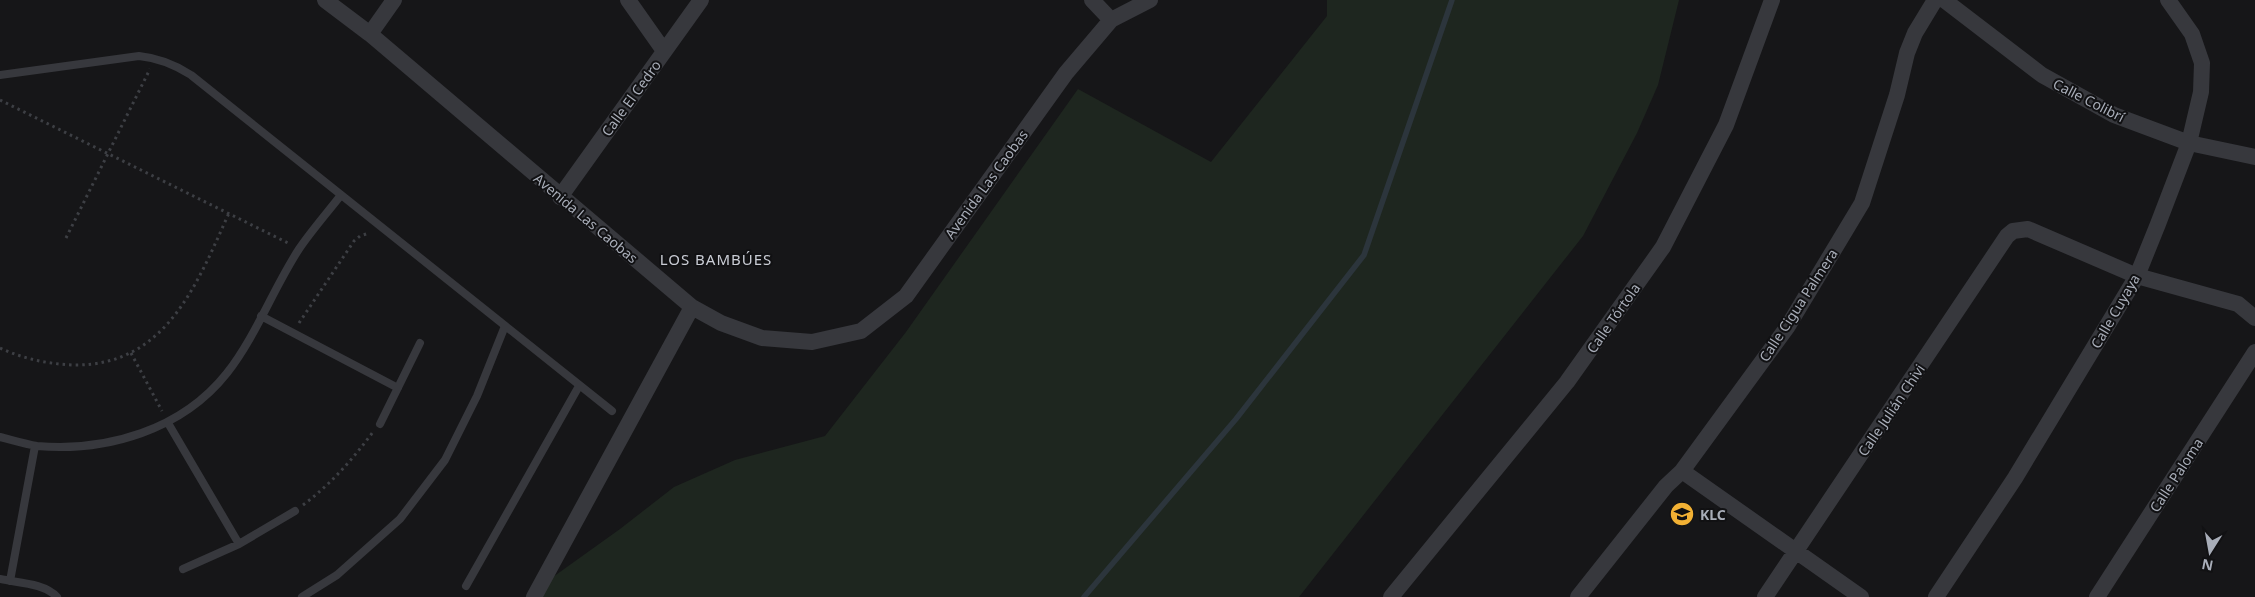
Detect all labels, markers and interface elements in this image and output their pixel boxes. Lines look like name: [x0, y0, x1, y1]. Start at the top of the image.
street label: Calle El Cedro: [597, 56, 665, 140]
street label: Calle Colibrí: [2050, 74, 2128, 126]
street label: Avenida Las Caobas: [940, 126, 1032, 242]
street label: Avenida Las Caobas: [530, 169, 642, 267]
street label: Calle Cigua Palmera: [1754, 245, 1842, 365]
district label: LOS BAMBÚES: [660, 249, 772, 269]
street label: Calle Cuyaya: [2086, 270, 2144, 352]
street label: Calle Tórtola: [1582, 279, 1644, 357]
street label: Calle Julián Chivi: [1853, 360, 1929, 460]
street label: Calle Paloma: [2145, 434, 2207, 516]
school or university icon: KLC: [1669, 501, 1695, 527]
place label: KLC: [1700, 505, 1726, 524]
north arrow: [2185, 527, 2235, 577]
text: N: [2200, 555, 2215, 576]

